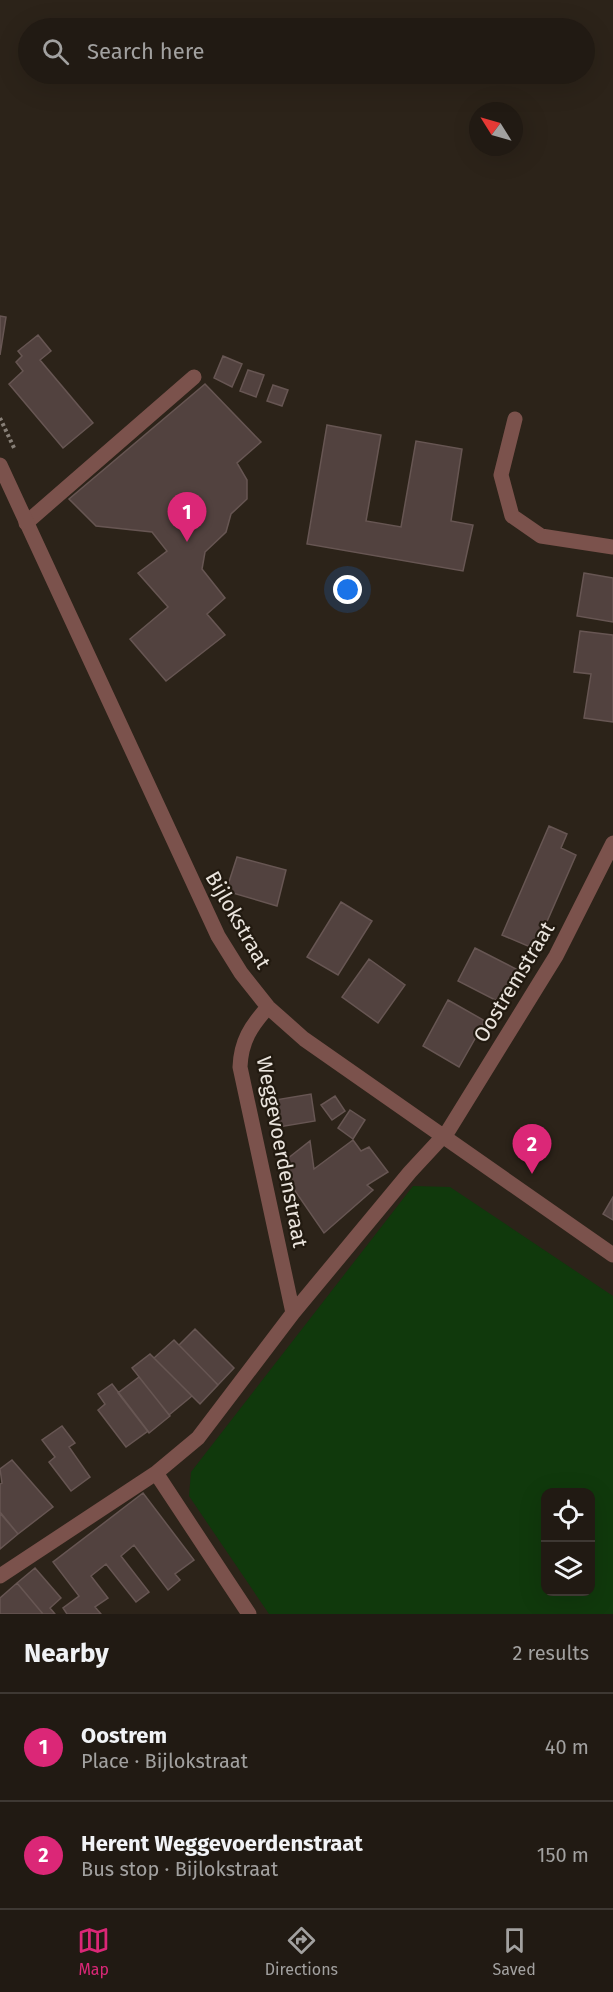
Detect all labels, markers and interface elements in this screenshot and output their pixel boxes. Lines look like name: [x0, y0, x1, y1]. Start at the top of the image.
search box: [18, 18, 595, 84]
icon: search: [39, 35, 72, 68]
text: Search here: [87, 38, 205, 65]
north arrow: [469, 102, 523, 156]
pin: 1: [168, 492, 207, 542]
your location: [333, 575, 362, 604]
street label: Bijlokstraat: [200, 866, 277, 974]
street label: Oostremstraat: [468, 917, 560, 1047]
street label: Weggevoerdenstraat: [251, 1054, 313, 1250]
pin: 2: [512, 1124, 552, 1174]
map controls: [541, 1488, 595, 1596]
button: locate: [541, 1488, 595, 1542]
button: layers: [541, 1542, 595, 1596]
text: Nearby: [24, 1638, 109, 1669]
text: 2 results: [512, 1641, 589, 1665]
text: Oostrem: [81, 1722, 167, 1749]
text: 1: [39, 1735, 48, 1759]
text: 40 m: [545, 1735, 589, 1759]
text: Place · Bijlokstraat: [81, 1749, 248, 1773]
text: Herent Weggevoerdenstraat: [81, 1830, 363, 1857]
text: 2: [38, 1843, 49, 1867]
text: 150 m: [537, 1843, 589, 1867]
text: Bus stop · Bijlokstraat: [81, 1857, 278, 1881]
tab: Map: [77, 1924, 110, 1979]
tab: Directions: [265, 1924, 338, 1979]
tab: Saved: [492, 1924, 536, 1979]

